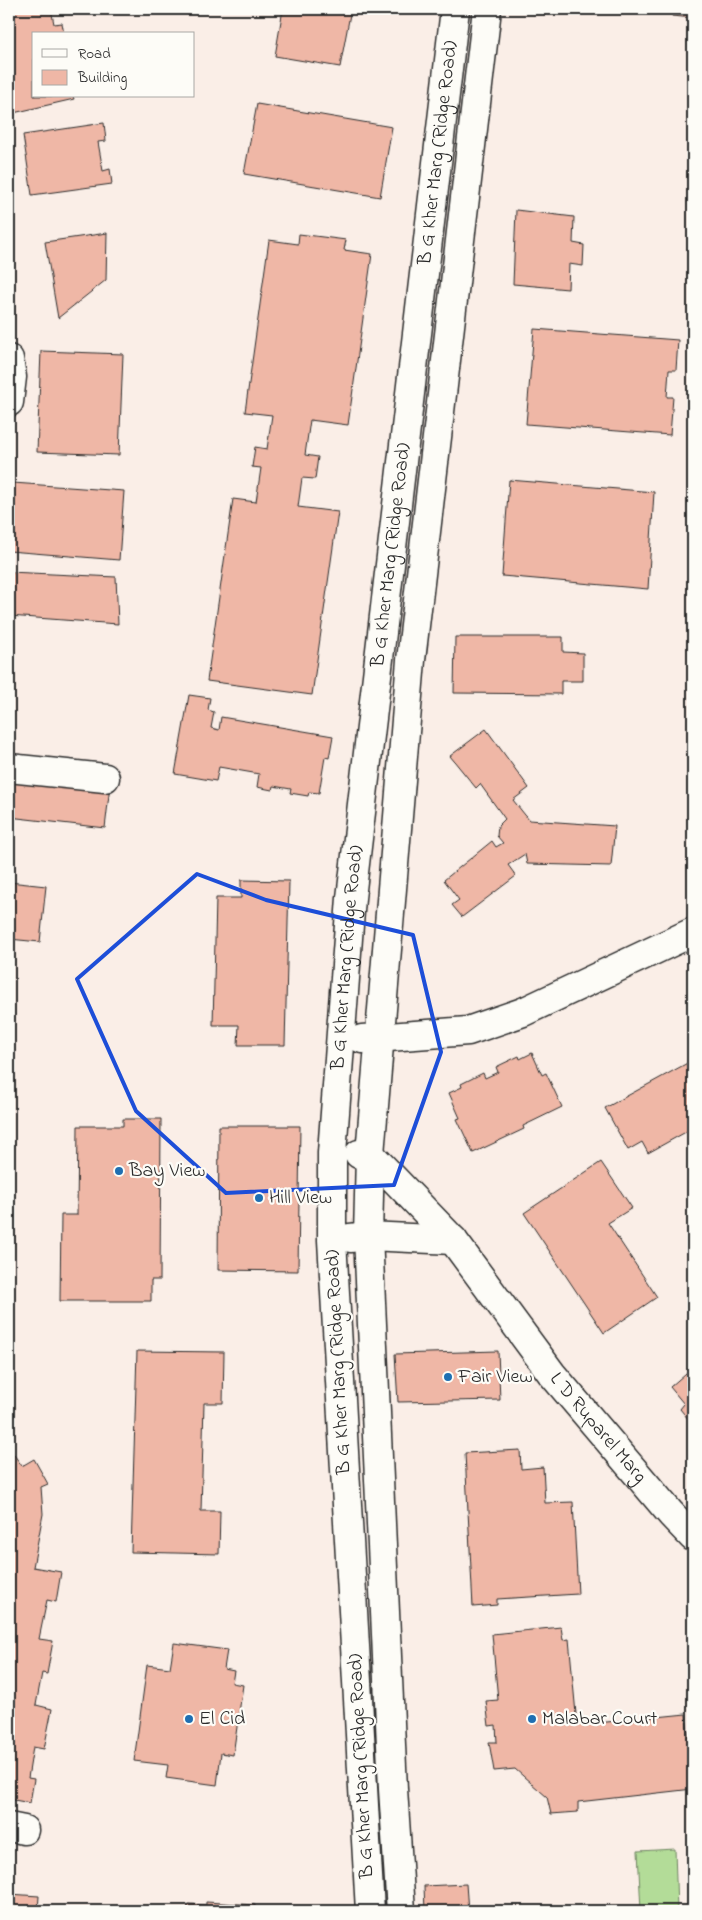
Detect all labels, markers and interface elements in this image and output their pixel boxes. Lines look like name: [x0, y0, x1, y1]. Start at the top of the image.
legend: [32, 32, 195, 98]
street label: B G Kher Marg (Ridge Road): [411, 39, 466, 267]
text: Road: [78, 43, 111, 65]
text: Building: [77, 67, 127, 90]
street label: B G Kher Marg (Ridge Road): [364, 441, 419, 670]
street label: B G Kher Marg (Ridge Road): [324, 844, 372, 1072]
place label: Bay View: [128, 1157, 205, 1186]
marker: Bay View: [113, 1165, 125, 1177]
place label: Hill View: [269, 1184, 332, 1213]
marker: Hill View: [253, 1192, 265, 1204]
street label: B G Kher Marg (Ridge Road): [319, 1249, 360, 1476]
place label: Fair View: [457, 1363, 533, 1392]
street label: L D Ruparel Marg: [542, 1366, 654, 1491]
marker: Fair View: [442, 1371, 454, 1383]
street label: B G Kher Marg (Ridge Road): [342, 1653, 383, 1880]
place label: El Cid: [199, 1705, 245, 1734]
place label: Malabar Court: [542, 1705, 658, 1734]
marker: El Cid: [183, 1713, 195, 1725]
marker: Malabar Court: [526, 1713, 538, 1725]

